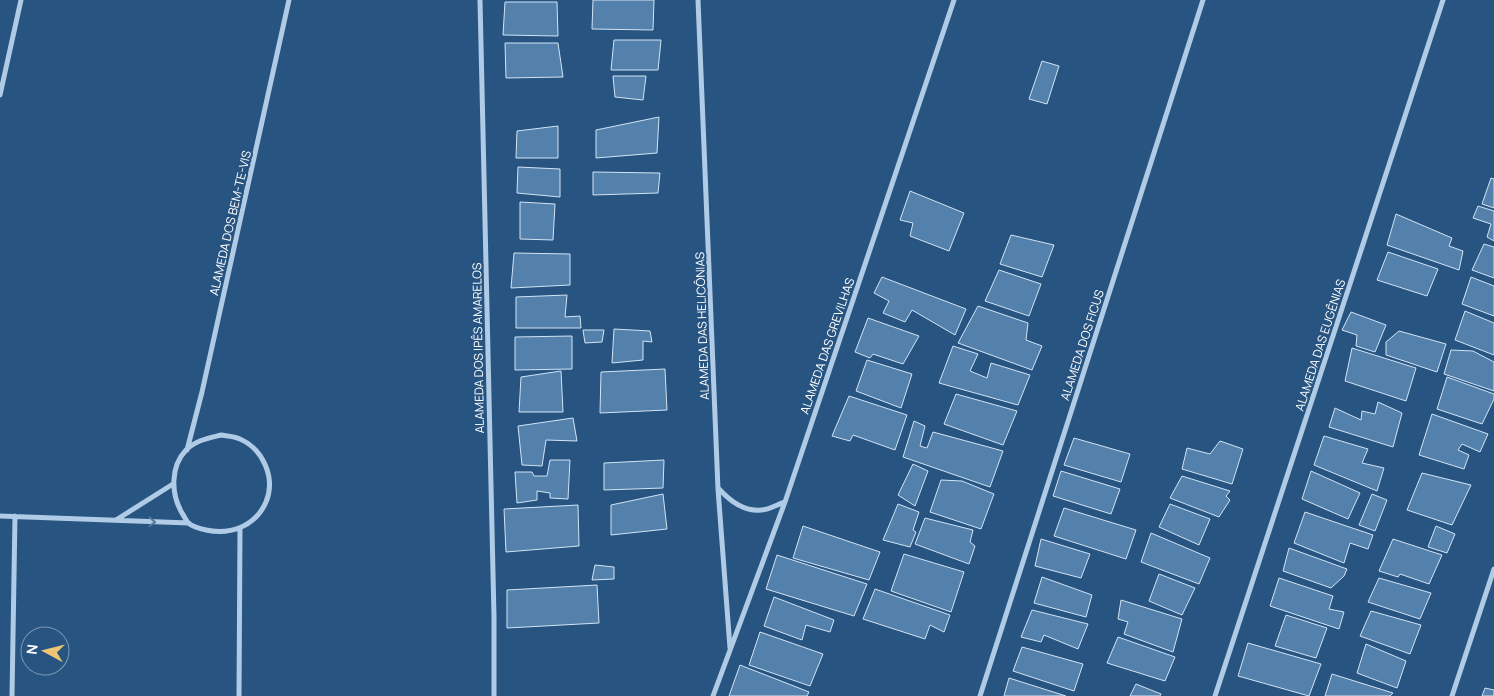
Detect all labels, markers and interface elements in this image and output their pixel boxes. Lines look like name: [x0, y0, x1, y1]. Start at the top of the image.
street label: ALAMEDA DOS BEM-TE-VIS: [205, 149, 255, 297]
street label: ALAMEDA DAS HELICÔNIAS: [691, 252, 713, 400]
street label: ALAMEDA DOS IPÊS AMARELOS: [468, 263, 488, 433]
street label: ALAMEDA DAS GREVILHAS: [796, 276, 858, 416]
street label: ALAMEDA DAS EUGÊNIAS: [1291, 277, 1349, 413]
street label: ALAMEDA DOS FICUS: [1056, 287, 1108, 403]
one-way arrow: [148, 516, 156, 527]
north arrow: [20, 626, 70, 676]
text: N: [22, 643, 42, 656]

